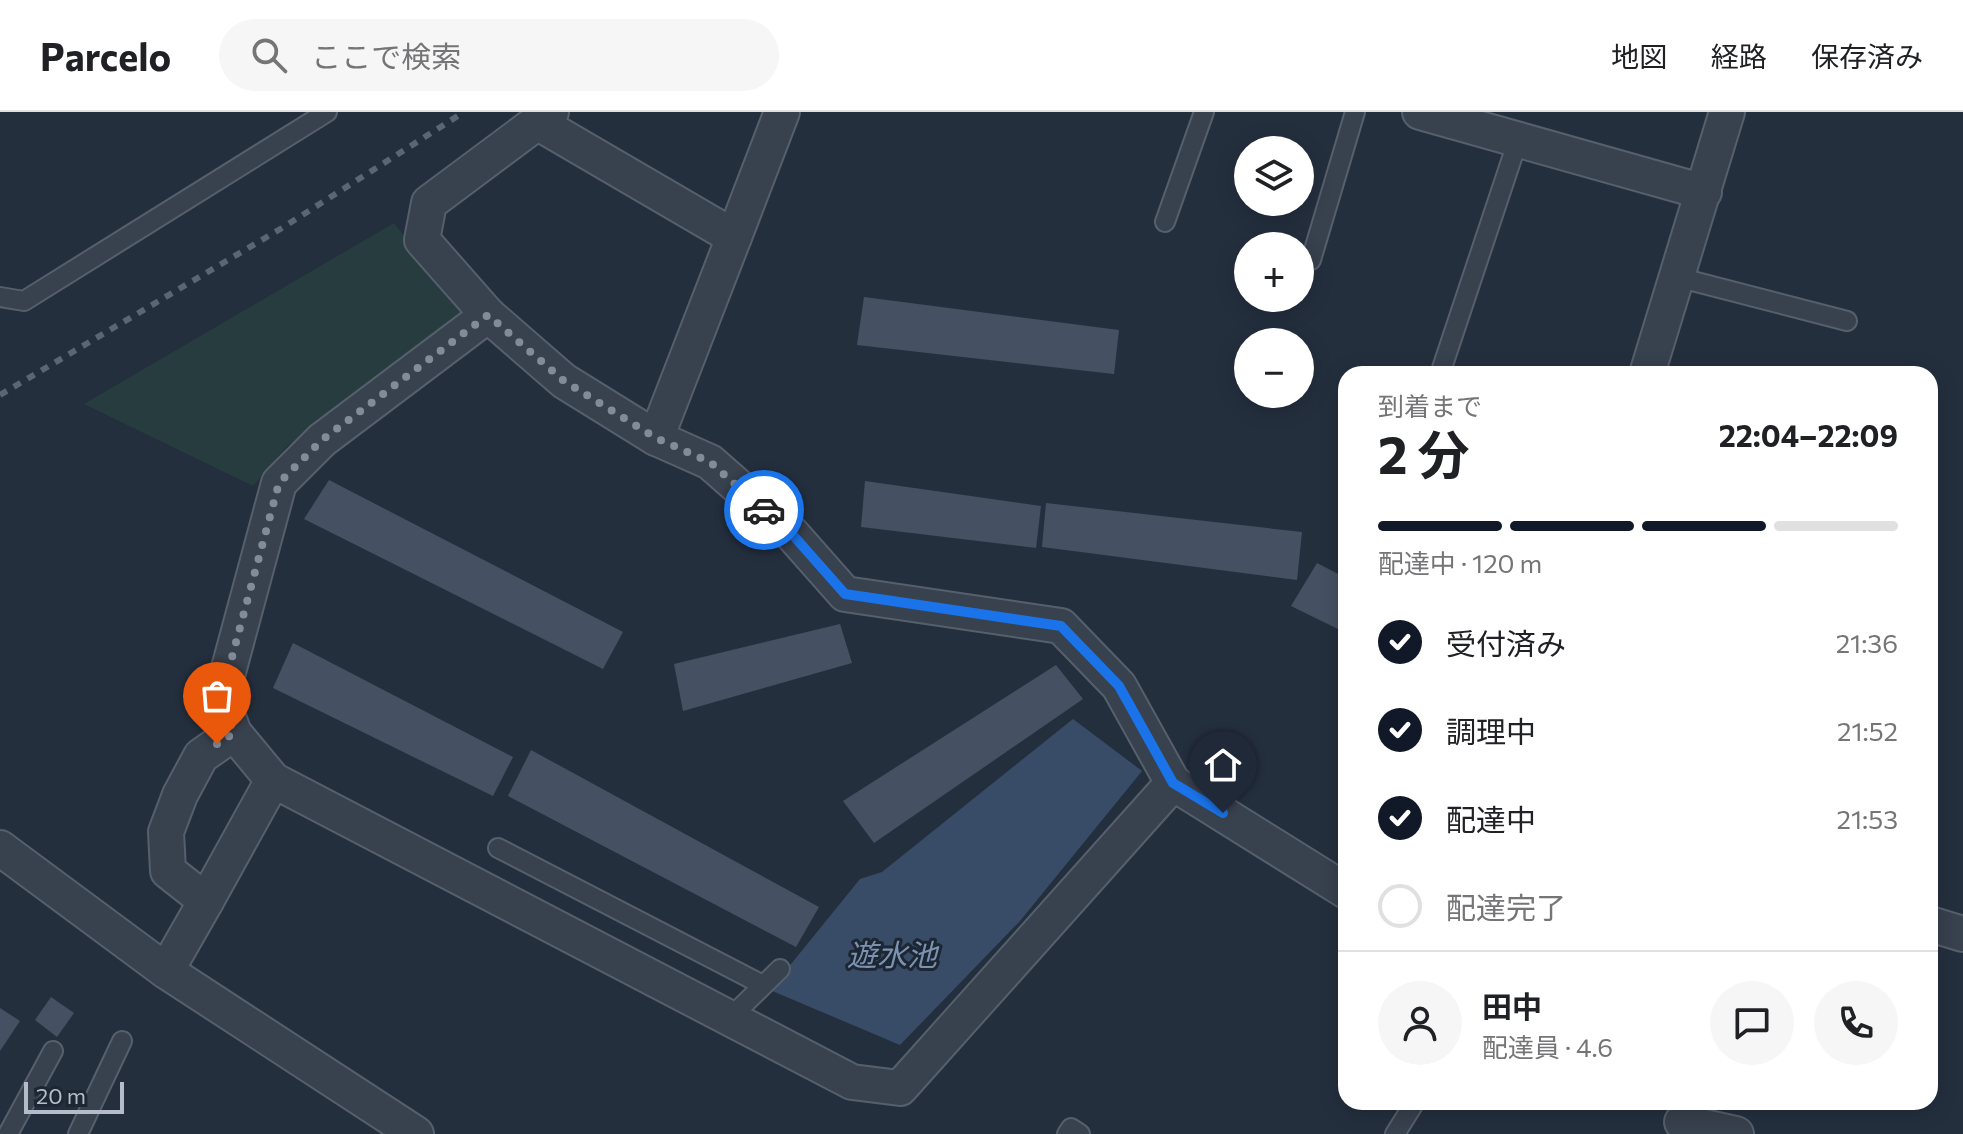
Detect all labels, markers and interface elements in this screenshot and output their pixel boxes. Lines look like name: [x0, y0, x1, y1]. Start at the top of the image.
search box: [219, 19, 779, 91]
text: Parcelo: [40, 32, 171, 79]
icon: search: [247, 33, 291, 77]
text: ここで検索: [311, 37, 461, 74]
text: 地図: [1611, 39, 1667, 73]
text: 経路: [1711, 39, 1767, 73]
text: 保存済み: [1811, 39, 1923, 73]
map controls: [1234, 136, 1314, 408]
button: layers: [1234, 136, 1314, 216]
button: +: [1234, 232, 1314, 312]
button: −: [1234, 328, 1314, 408]
text: 到着まで: [1378, 390, 1482, 421]
text: 22:04–22:09: [1719, 416, 1898, 453]
text: 2 分: [1378, 421, 1470, 485]
courier: [724, 470, 804, 550]
icon: car: [742, 488, 786, 532]
text: 配達中 · 120 m: [1378, 547, 1542, 578]
icon: check: [1378, 620, 1422, 664]
text: 受付済み: [1446, 624, 1566, 661]
text: 21:36: [1836, 627, 1898, 658]
pin: [183, 662, 251, 744]
icon: bag: [195, 674, 239, 718]
icon: check: [1378, 708, 1422, 752]
text: 調理中: [1446, 712, 1536, 749]
text: 21:52: [1837, 715, 1898, 746]
pin: [1189, 731, 1257, 813]
icon: home: [1201, 743, 1245, 787]
icon: check: [1378, 796, 1422, 840]
text: 配達中: [1446, 800, 1536, 837]
text: 21:53: [1837, 803, 1898, 834]
text: 配達完了: [1446, 888, 1566, 925]
water label: 遊水池: [847, 935, 940, 972]
button: person: [1378, 981, 1462, 1065]
button: chat: [1710, 981, 1794, 1065]
button: phone: [1814, 981, 1898, 1065]
text: 田中: [1482, 987, 1542, 1024]
text: 配達員 · 4.6: [1482, 1031, 1613, 1062]
scale bar: [24, 1078, 124, 1114]
text: 20 m: [36, 1082, 86, 1109]

